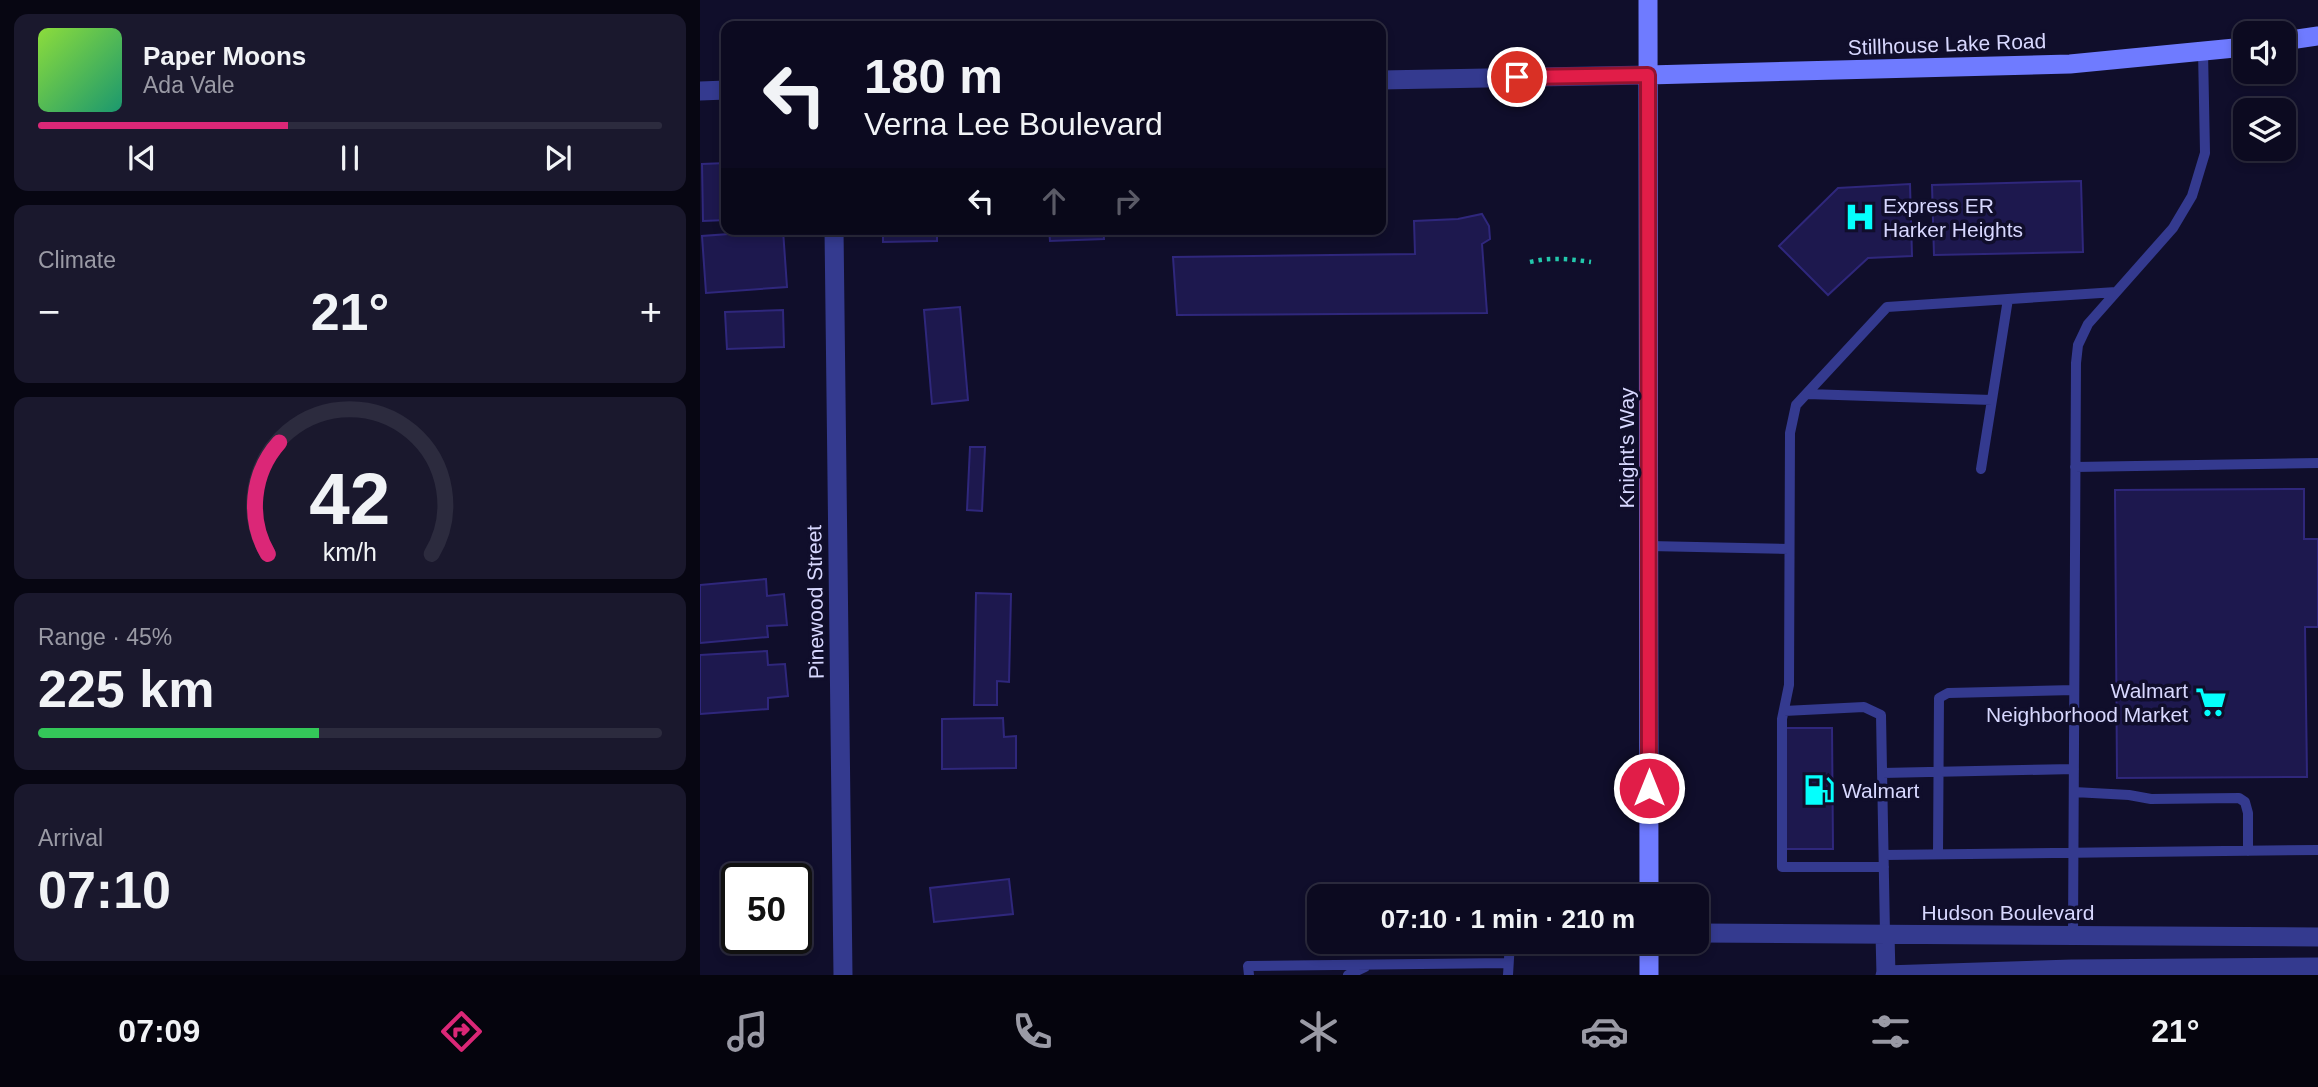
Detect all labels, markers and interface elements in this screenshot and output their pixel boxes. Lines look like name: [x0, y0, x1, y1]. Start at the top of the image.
map controls: [2233, 21, 2296, 161]
button: sound: [2233, 21, 2296, 84]
street label: Stillhouse Lake Road: [1847, 29, 2047, 59]
text: Paper Moons: [143, 41, 306, 71]
pin: [1487, 47, 1547, 107]
icon: left: [749, 49, 840, 140]
text: 180 m: [864, 49, 1003, 103]
icon: arrive: [1498, 58, 1536, 96]
text: Ada Vale: [143, 72, 235, 98]
button: layers: [2233, 98, 2296, 161]
text: Verna Lee Boulevard: [864, 106, 1163, 142]
icon: previous: [123, 139, 161, 177]
icon: pause: [331, 139, 369, 177]
icon: next: [539, 139, 577, 177]
icon: left: [962, 182, 1000, 220]
icon: ahead: [1035, 182, 1073, 220]
icon: right: [1108, 182, 1146, 220]
place label: Express ER Harker Heights: [1883, 194, 2023, 241]
hospital icon: Express ER Harker Heights: [1843, 200, 1877, 234]
text: Climate: [38, 247, 116, 273]
text: 21°: [311, 283, 389, 341]
text: −: [38, 291, 60, 333]
text: +: [640, 291, 662, 333]
street label: Knight's Way: [1615, 387, 1638, 509]
text: 42: [310, 458, 390, 539]
street label: Pinewood Street: [802, 525, 828, 679]
text: km/h: [323, 537, 377, 565]
text: Range · 45%: [38, 624, 172, 650]
text: 225 km: [38, 660, 214, 718]
place label: Walmart Neighborhood Market: [1986, 679, 2188, 726]
supermarket icon: Walmart Neighborhood Market: [2194, 685, 2228, 719]
position arrow: [1612, 751, 1686, 825]
fuel station icon: Walmart: [1802, 773, 1836, 807]
place label: Walmart: [1842, 779, 1920, 802]
text: Arrival: [38, 825, 103, 851]
text: 07:10: [38, 861, 171, 919]
speed limit sign: 50: [721, 863, 812, 954]
street label: Hudson Boulevard: [1922, 901, 2094, 924]
text: 07:10 · 1 min · 210 m: [1381, 904, 1635, 934]
icon: directions: [437, 1007, 486, 1056]
icon: music: [723, 1007, 772, 1056]
icon: phone: [1008, 1007, 1057, 1056]
icon: climate: [1294, 1007, 1343, 1056]
icon: car: [1580, 1007, 1629, 1056]
icon: filters: [1866, 1007, 1915, 1056]
text: 07:09: [118, 1013, 200, 1049]
text: 21°: [2151, 1013, 2200, 1049]

